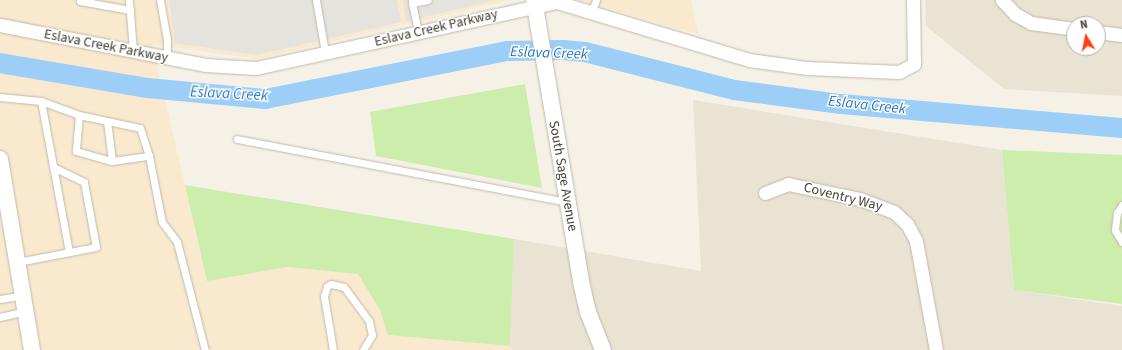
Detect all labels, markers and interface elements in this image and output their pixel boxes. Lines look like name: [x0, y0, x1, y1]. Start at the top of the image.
street label: Eslava Creek Parkway: [373, 6, 499, 50]
north arrow: [1066, 16, 1106, 56]
text: N: [1079, 17, 1089, 33]
street label: Eslava Creek Parkway: [43, 26, 169, 66]
water label: Eslava Creek: [510, 43, 588, 63]
water label: Eslava Creek: [190, 83, 268, 105]
water label: Eslava Creek: [827, 92, 907, 118]
street label: South Sage Avenue: [545, 119, 581, 233]
street label: Coventry Way: [802, 179, 884, 215]

